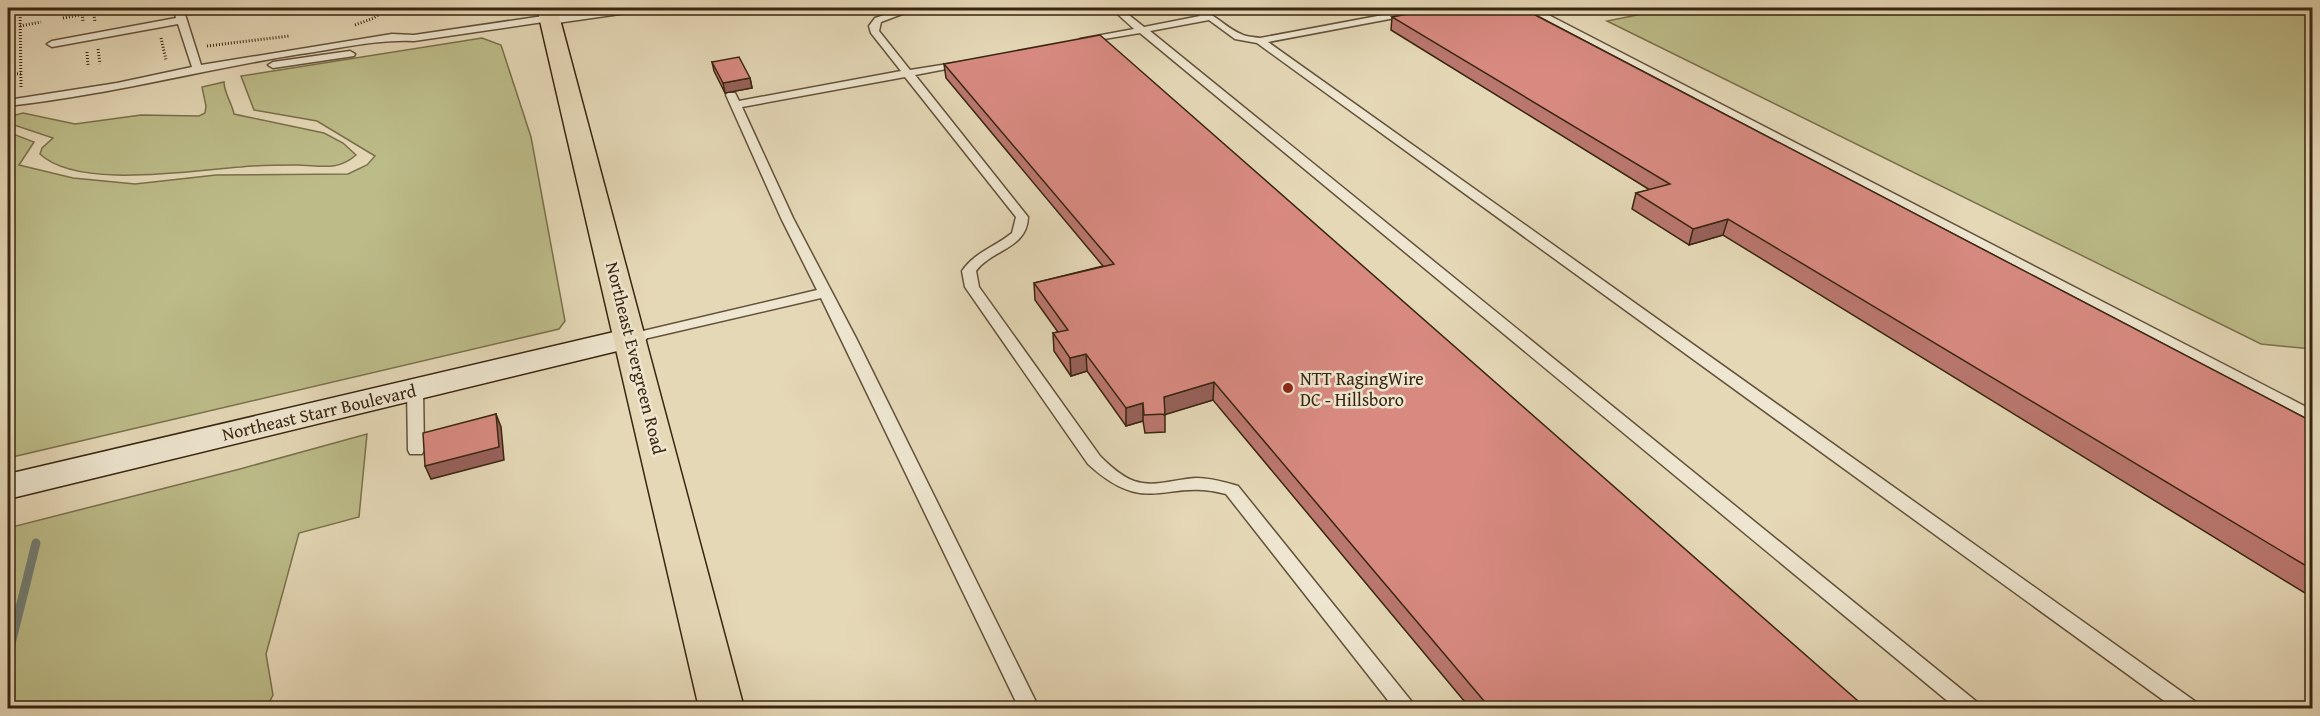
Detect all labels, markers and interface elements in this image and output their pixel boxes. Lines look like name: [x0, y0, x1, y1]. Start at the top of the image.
street label: Northeast Evergreen Road: [599, 259, 673, 457]
place label: NTT RagingWire DC - Hillsboro: [1300, 365, 1424, 413]
street label: Northeast Starr Boulevard: [219, 376, 419, 447]
marker: NTT RagingWire DC - Hillsboro: [1281, 381, 1295, 395]

